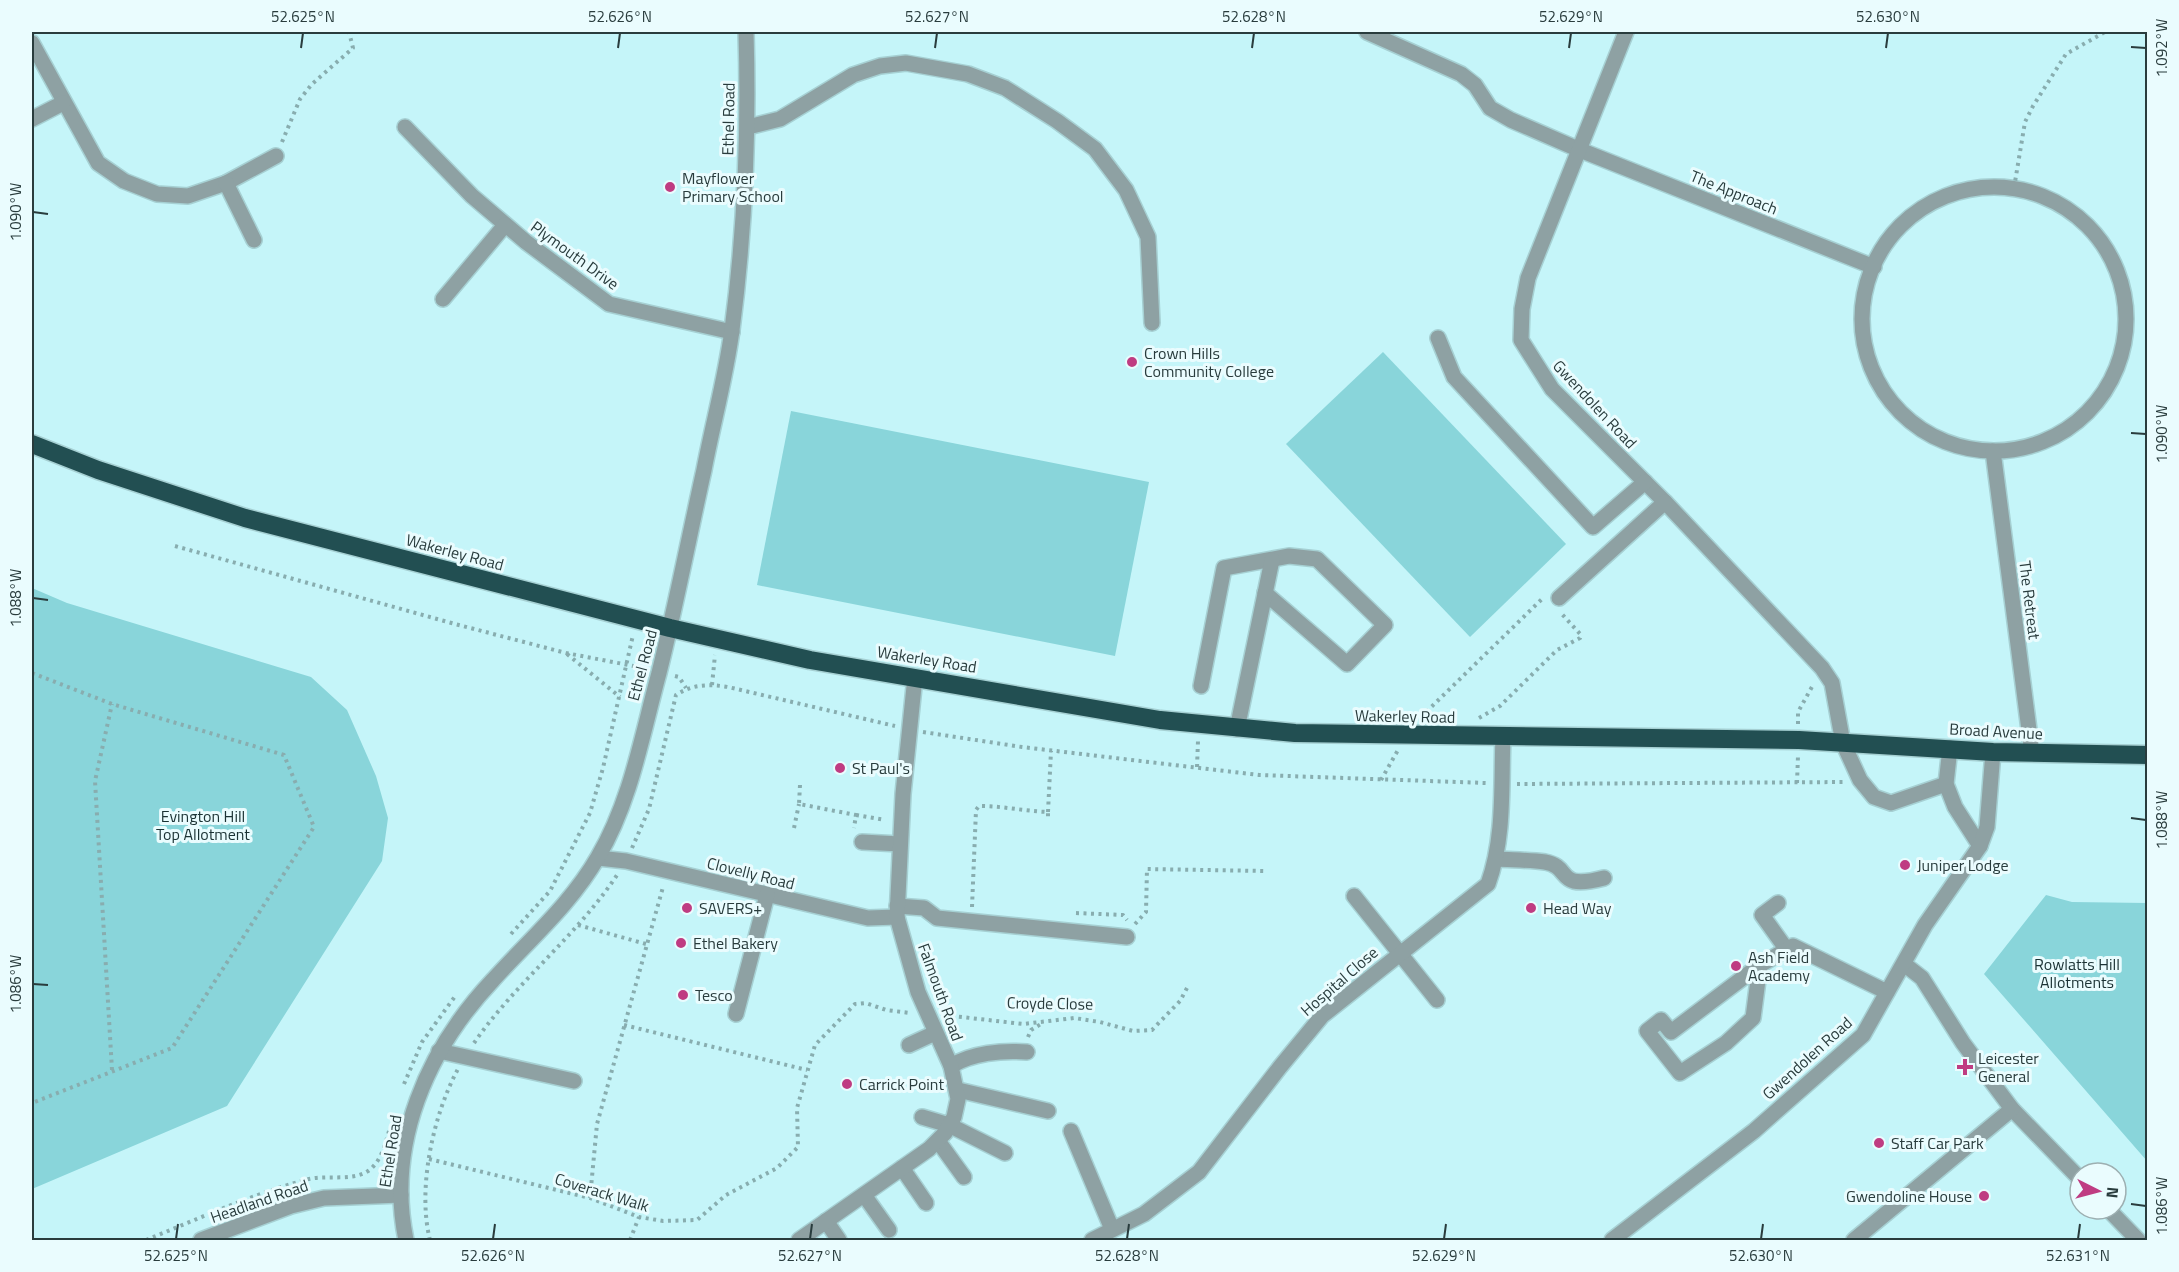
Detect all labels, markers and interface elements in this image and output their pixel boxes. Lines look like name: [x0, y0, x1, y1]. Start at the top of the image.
text: 52.625°N: [271, 5, 335, 28]
text: 52.626°N: [588, 5, 652, 28]
text: 52.627°N: [905, 5, 969, 28]
text: 52.628°N: [1222, 5, 1286, 28]
text: 52.629°N: [1539, 5, 1603, 28]
text: 52.630°N: [1856, 5, 1920, 28]
text: 1.092°W: [2150, 19, 2173, 77]
street label: Ethel Road: [715, 82, 741, 156]
street label: The Approach: [1687, 164, 1781, 220]
place label: Mayflower Primary School: [682, 166, 784, 208]
marker: Mayflower Primary School: [663, 180, 677, 194]
text: 1.090°W: [4, 183, 27, 241]
street label: Plymouth Drive: [526, 215, 624, 295]
place label: Crown Hills Community College: [1144, 341, 1274, 383]
street label: Gwendolen Road: [1547, 354, 1643, 454]
marker: Crown Hills Community College: [1125, 355, 1139, 369]
text: 1.090°W: [2150, 405, 2173, 463]
street label: Wakerley Road: [403, 527, 507, 577]
street label: The Retreat: [2013, 559, 2047, 641]
text: 1.088°W: [4, 569, 27, 627]
street label: Ethel Road: [621, 627, 663, 703]
street label: Wakerley Road: [875, 639, 979, 679]
street label: Wakerley Road: [1355, 703, 1455, 729]
street label: Broad Avenue: [1949, 717, 2043, 745]
place label: St Paul's: [852, 756, 910, 780]
marker: St Paul's: [833, 761, 847, 775]
text: 1.088°W: [2150, 791, 2173, 849]
park label: Evington Hill Top Allotment: [156, 804, 250, 846]
street label: Clovelly Road: [705, 851, 797, 895]
place label: Juniper Lodge: [1917, 853, 2009, 877]
marker: Juniper Lodge: [1898, 858, 1912, 872]
place label: SAVERS+: [699, 896, 762, 920]
place label: Head Way: [1543, 896, 1612, 920]
marker: SAVERS+: [680, 901, 694, 915]
marker: Head Way: [1524, 901, 1538, 915]
place label: Ethel Bakery: [693, 931, 778, 955]
marker: Ethel Bakery: [674, 936, 688, 950]
street label: Falmouth Road: [912, 940, 970, 1044]
street label: Hospital Close: [1295, 941, 1383, 1021]
place label: Ash Field Academy: [1748, 945, 1810, 987]
park label: Rowlatts Hill Allotments: [2034, 952, 2120, 994]
text: 1.086°W: [4, 955, 27, 1013]
marker: Ash Field Academy: [1729, 959, 1743, 973]
place label: Tesco: [695, 983, 733, 1007]
marker: Tesco: [676, 988, 690, 1002]
street label: Croyde Close: [1007, 990, 1093, 1016]
street label: Gwendolen Road: [1757, 1011, 1857, 1105]
place label: Leicester General: [1978, 1046, 2039, 1088]
marker: Leicester General: [1956, 1058, 1974, 1076]
place label: Carrick Point: [859, 1072, 944, 1096]
marker: Carrick Point: [840, 1077, 854, 1091]
street label: Ethel Road: [372, 1113, 408, 1189]
place label: Staff Car Park: [1891, 1131, 1984, 1155]
marker: Staff Car Park: [1872, 1136, 1886, 1150]
north arrow: [2068, 1161, 2128, 1221]
street label: Coverack Walk: [552, 1166, 652, 1218]
street label: Headland Road: [207, 1173, 311, 1229]
text: 1.086°W: [2150, 1177, 2173, 1235]
place label: Gwendoline House: [1846, 1184, 1972, 1208]
text: N: [2100, 1186, 2125, 1199]
marker: Gwendoline House: [1977, 1189, 1991, 1203]
text: 52.625°N: [144, 1244, 208, 1267]
text: 52.626°N: [461, 1244, 525, 1267]
text: 52.627°N: [778, 1244, 842, 1267]
text: 52.628°N: [1095, 1244, 1159, 1267]
text: 52.629°N: [1412, 1244, 1476, 1267]
text: 52.630°N: [1729, 1244, 1793, 1267]
text: 52.631°N: [2046, 1244, 2110, 1267]

